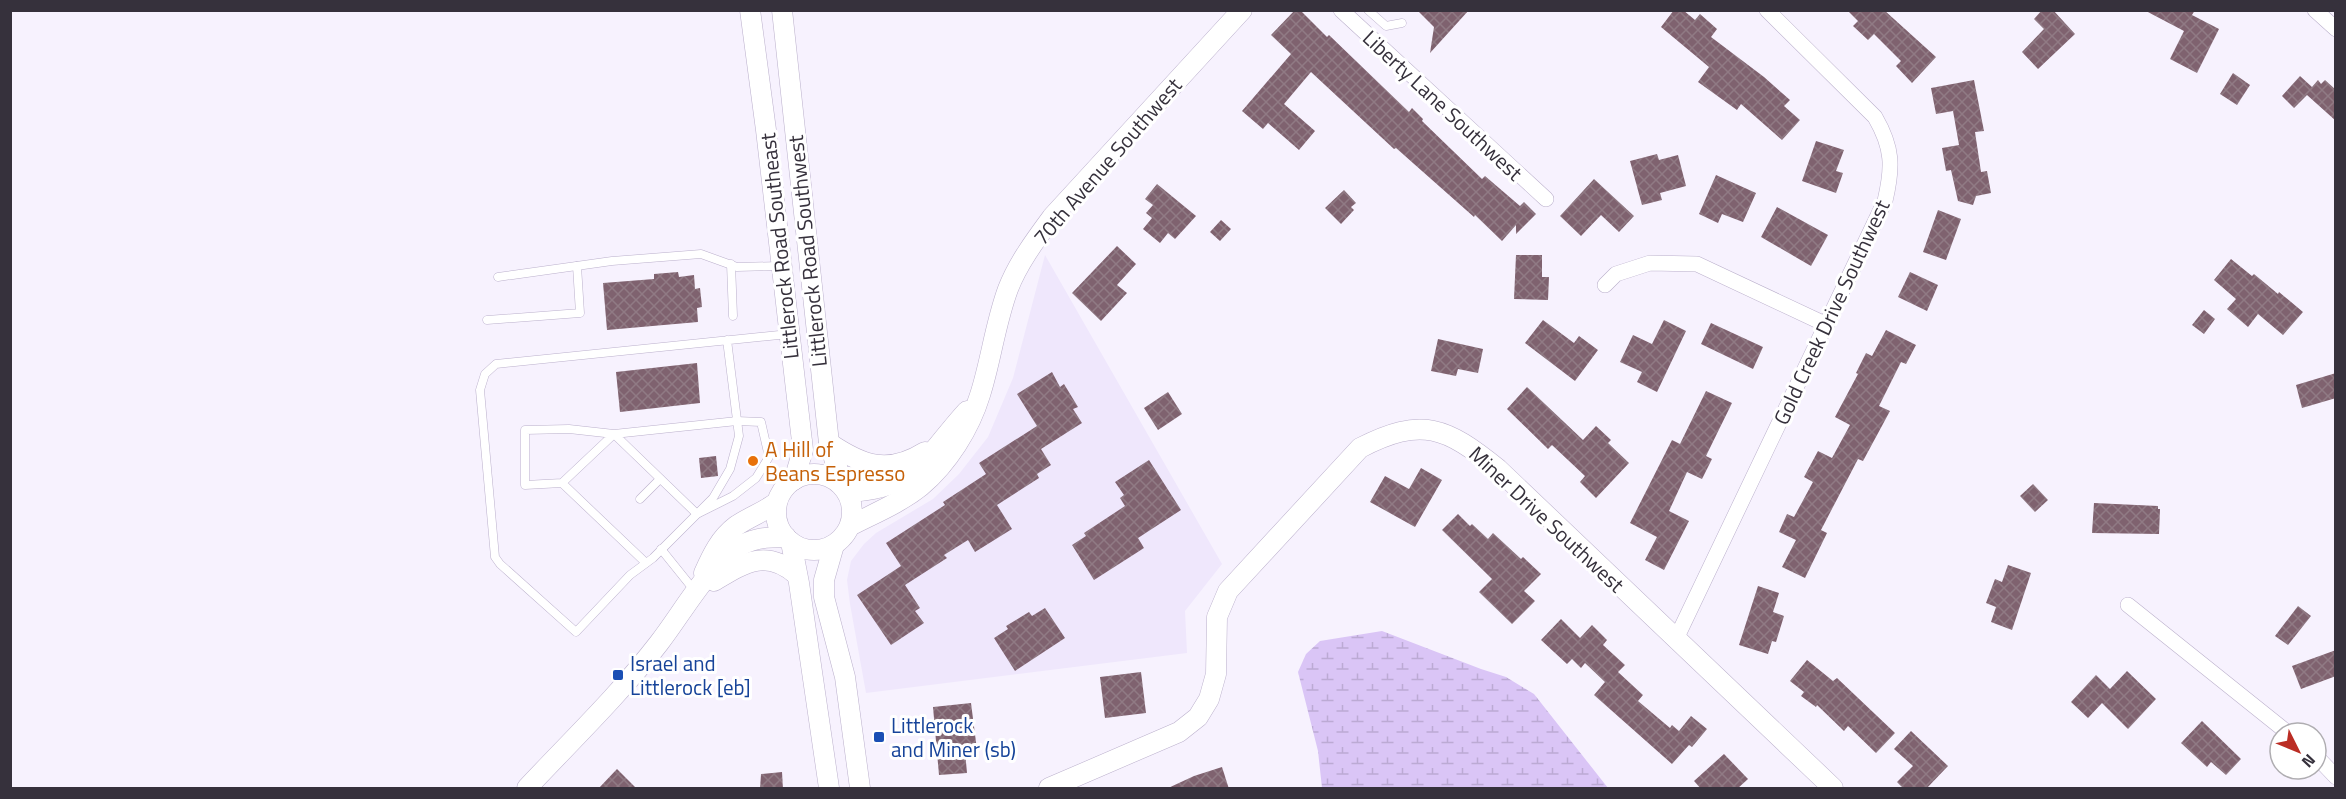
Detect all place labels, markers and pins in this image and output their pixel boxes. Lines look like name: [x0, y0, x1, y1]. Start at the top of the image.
place label: A Hill of Beans Espresso: [765, 433, 905, 489]
marker: A Hill of Beans Espresso: [746, 454, 760, 468]
place label: Israel and Littlerock [eb]: [630, 647, 751, 703]
marker: Israel and Littlerock [eb]: [611, 668, 625, 682]
place label: Littlerock and Miner (sb): [891, 709, 1016, 765]
marker: Littlerock and Miner (sb): [872, 730, 886, 744]

